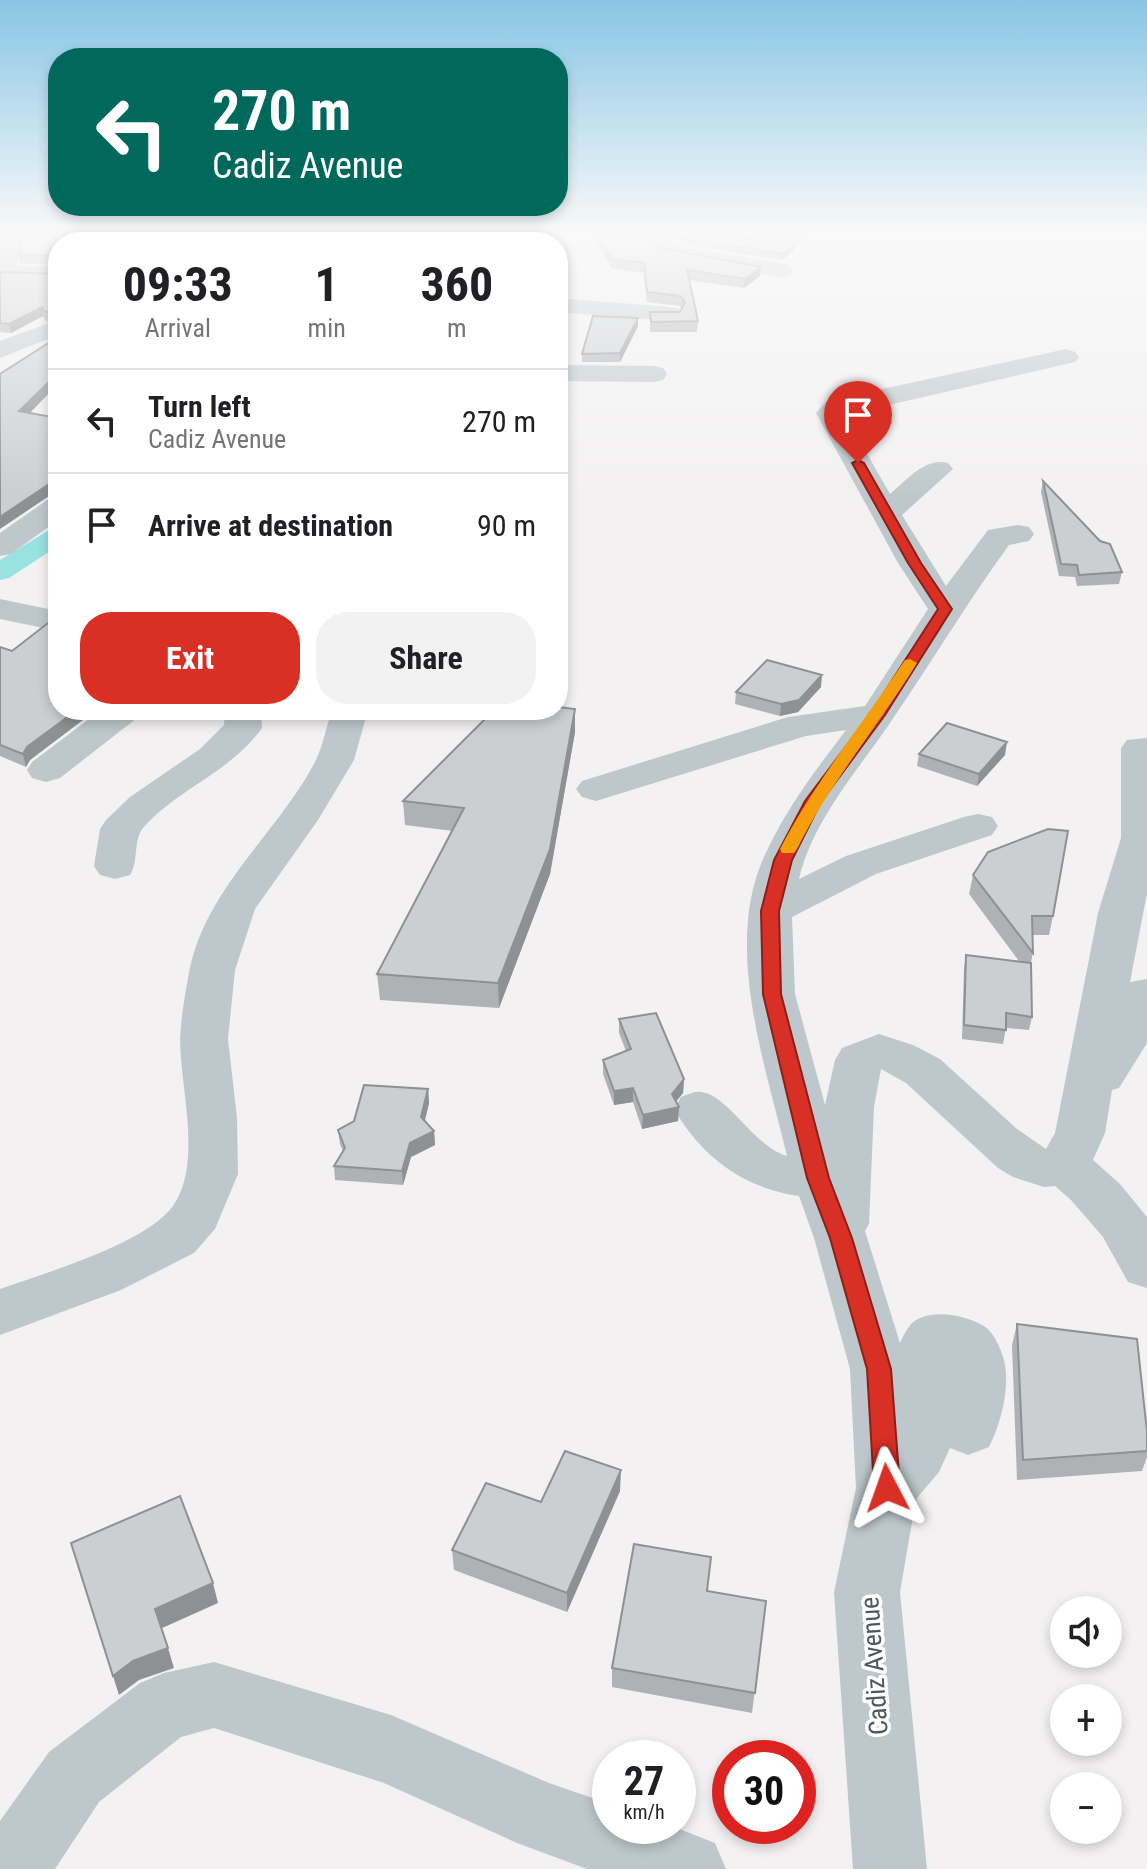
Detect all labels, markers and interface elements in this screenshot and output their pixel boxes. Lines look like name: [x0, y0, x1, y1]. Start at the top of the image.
text: 270 m: [212, 78, 351, 144]
icon: left: [80, 80, 184, 184]
text: Cadiz Avenue: [212, 145, 403, 187]
text: 09:33: [123, 256, 233, 313]
text: 1: [315, 256, 339, 313]
text: 360: [420, 256, 493, 313]
text: Arrival: [145, 313, 211, 343]
text: min: [308, 313, 346, 343]
text: m: [447, 313, 467, 343]
pin: [824, 381, 892, 463]
text: Turn left: [148, 389, 251, 424]
icon: arrive: [836, 393, 880, 437]
icon: left: [80, 399, 124, 443]
text: 270 m: [462, 404, 536, 439]
text: Cadiz Avenue: [148, 424, 286, 454]
icon: arrive: [80, 503, 124, 547]
text: Arrive at destination: [148, 508, 393, 543]
text: 90 m: [477, 508, 536, 543]
button: Exit: [80, 612, 300, 704]
button: Share: [316, 612, 536, 704]
position arrow: [845, 1446, 929, 1530]
street label: Cadiz Avenue: [854, 1596, 894, 1736]
map controls: [1050, 1596, 1122, 1844]
button: sound: [1050, 1596, 1122, 1668]
button: +: [1050, 1684, 1122, 1756]
speed limit sign: 30: [712, 1740, 816, 1844]
text: 27: [624, 1758, 664, 1805]
button: −: [1050, 1772, 1122, 1844]
text: km/h: [623, 1800, 665, 1824]

